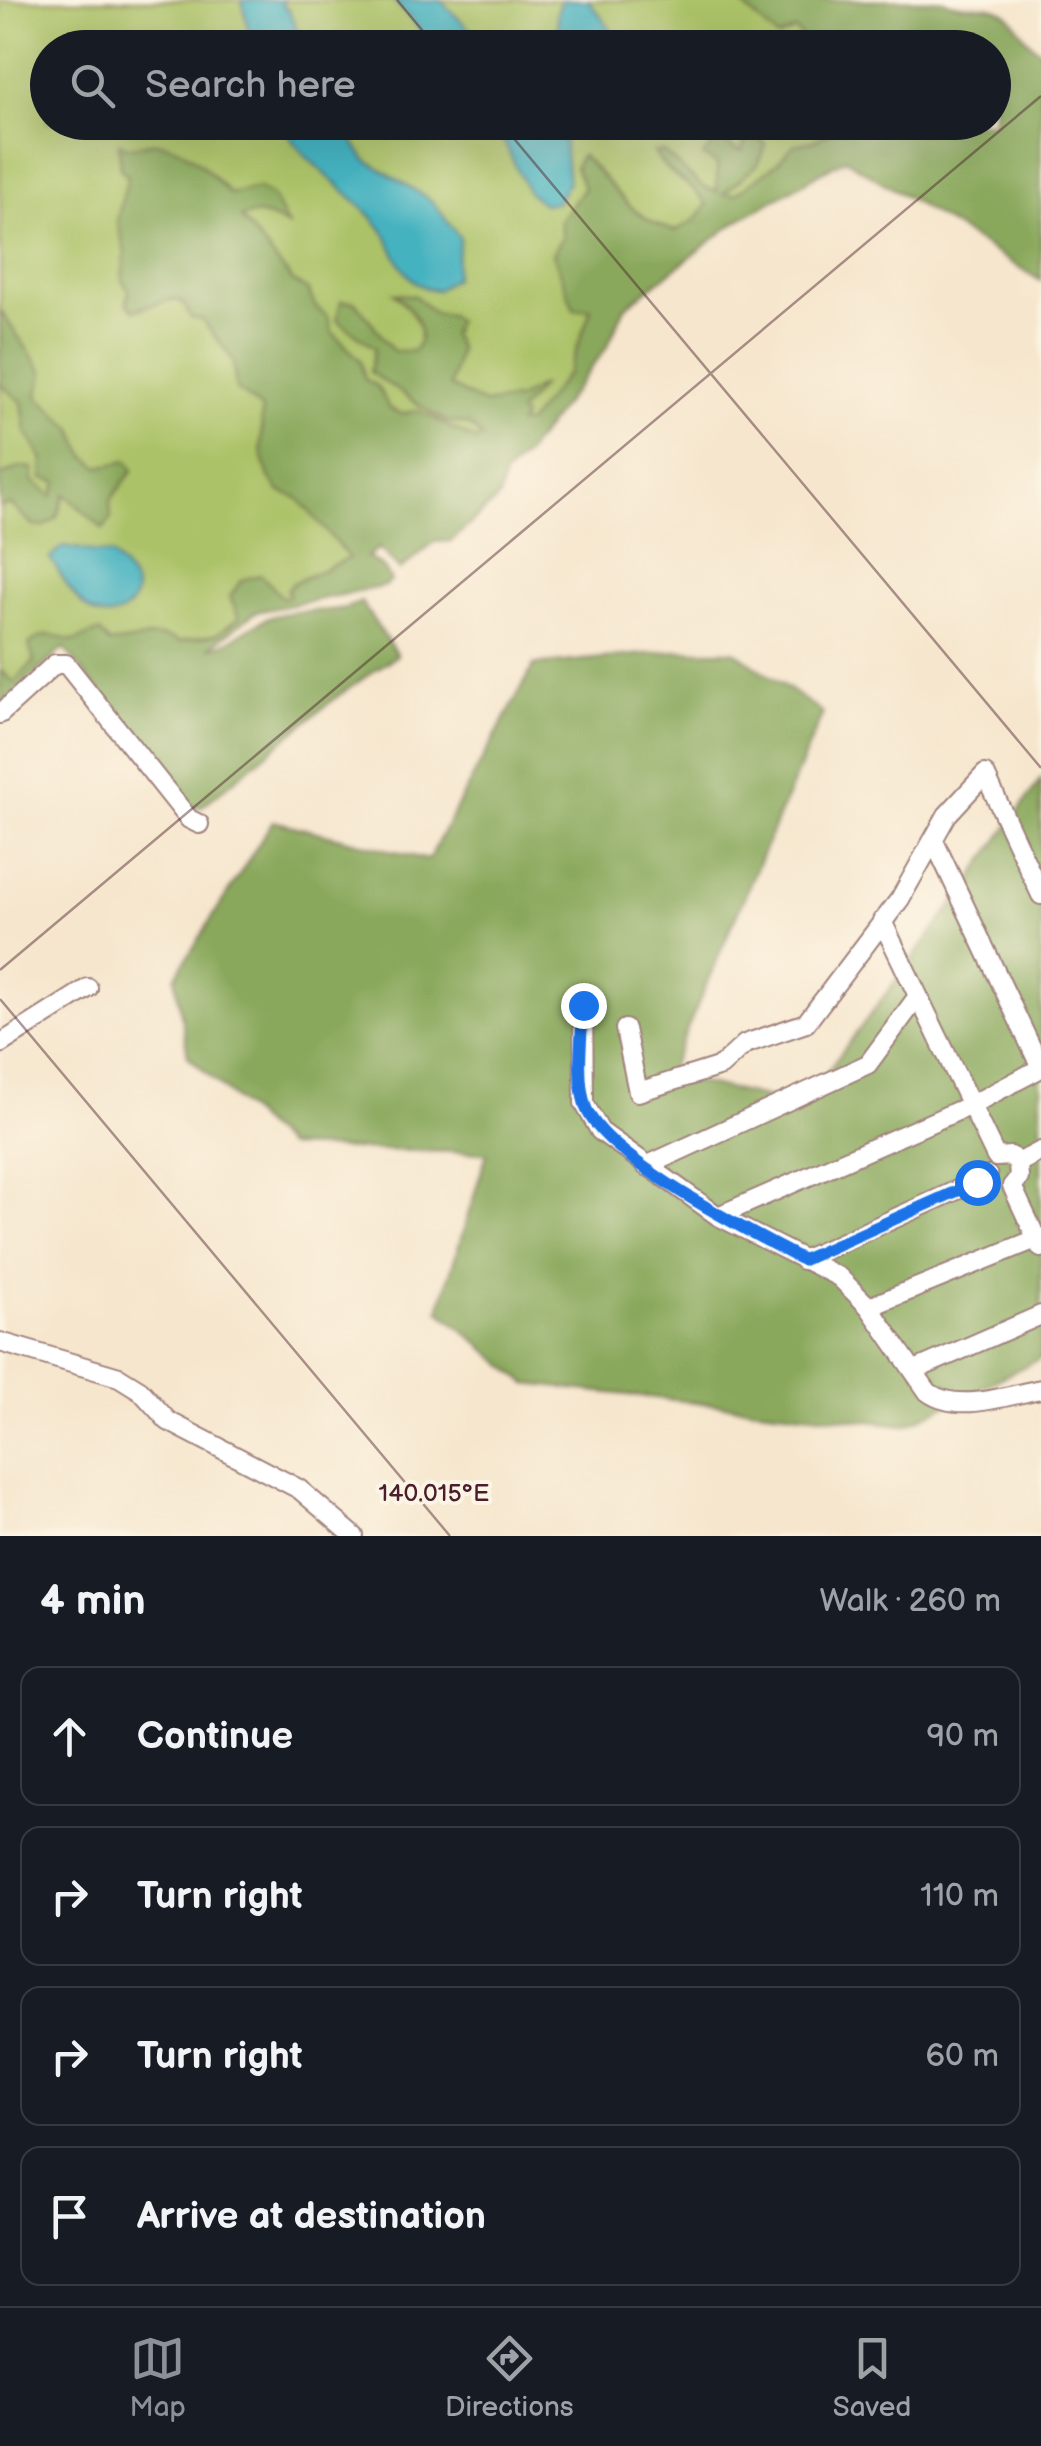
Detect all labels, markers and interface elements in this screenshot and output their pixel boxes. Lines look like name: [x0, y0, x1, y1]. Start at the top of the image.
search box: [30, 30, 1011, 140]
icon: search: [65, 58, 120, 113]
text: Search here: [145, 63, 356, 108]
route end: [561, 983, 607, 1029]
route start: [955, 1160, 1001, 1206]
text: 140.015°E: [379, 1478, 489, 1509]
text: 4 min: [40, 1576, 146, 1627]
text: Walk · 260 m: [819, 1582, 1001, 1621]
icon: ahead: [42, 1709, 97, 1764]
text: Continue: [137, 1714, 293, 1759]
text: 90 m: [927, 1717, 999, 1756]
icon: right: [42, 1869, 97, 1924]
text: Turn right: [137, 1874, 302, 1919]
text: 110 m: [920, 1877, 999, 1916]
icon: right: [42, 2029, 97, 2084]
text: Turn right: [137, 2034, 302, 2079]
text: 60 m: [926, 2037, 999, 2076]
icon: arrive: [42, 2189, 97, 2244]
text: Arrive at destination: [137, 2194, 486, 2239]
tab: Map: [130, 2331, 186, 2424]
tab: Directions: [445, 2331, 574, 2424]
tab: Saved: [833, 2331, 911, 2424]

